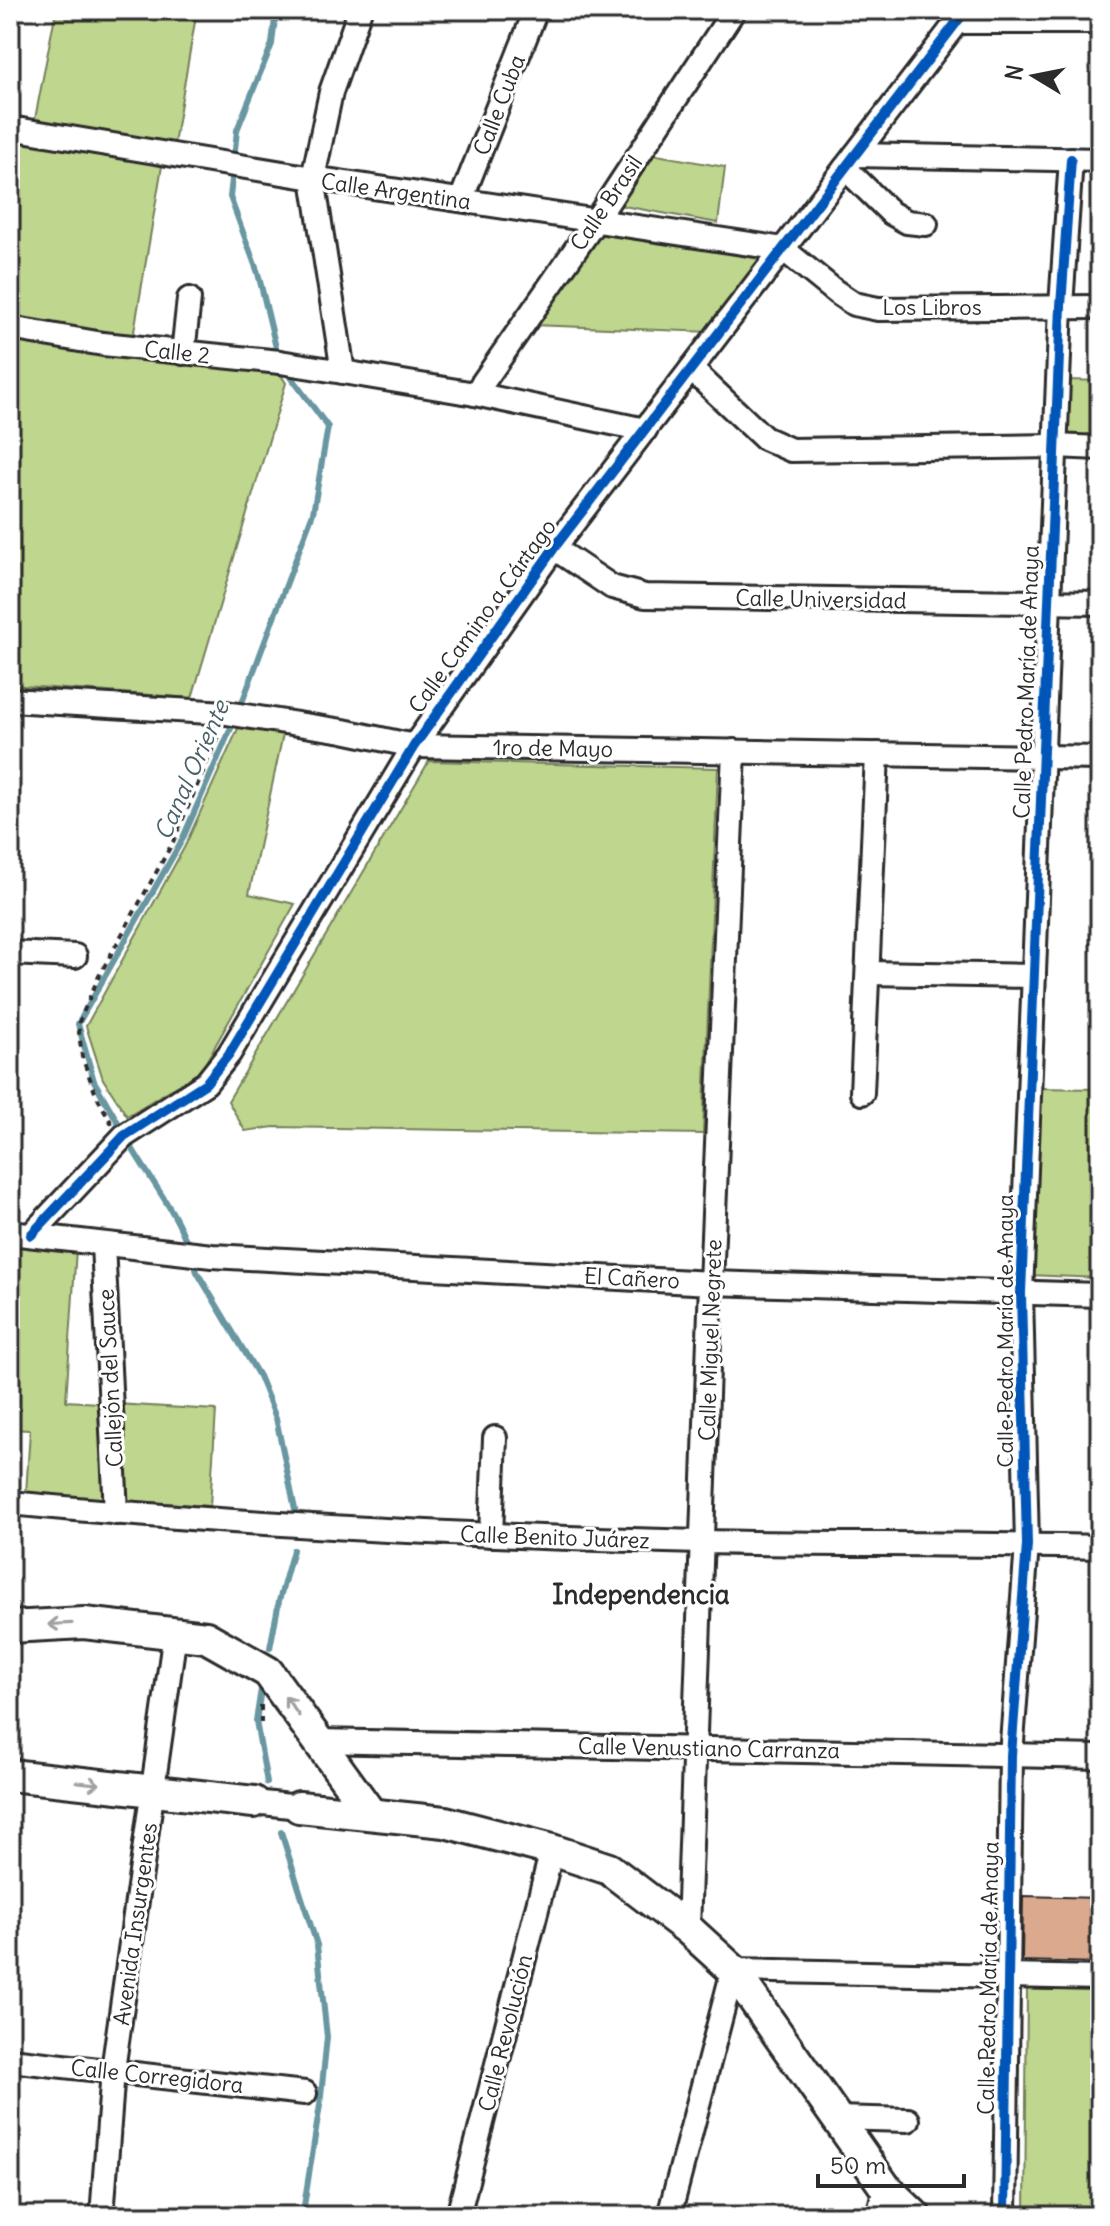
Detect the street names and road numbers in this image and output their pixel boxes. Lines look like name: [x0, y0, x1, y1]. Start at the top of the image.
street label: Calle Cuba: [467, 51, 531, 159]
street label: Calle Brasil: [564, 150, 648, 256]
street label: Calle Argentina: [319, 167, 473, 215]
street label: Los Libros: [882, 293, 982, 321]
street label: Calle 2: [143, 335, 211, 369]
street label: Calle Camino a Cártago: [402, 513, 562, 719]
street label: Calle Pedro María de Anaya: [1007, 545, 1045, 819]
street label: Calle Universidad: [735, 584, 907, 614]
street label: 1ro de Mayo: [493, 733, 613, 763]
street label: Calle Pedro María de Anaya: [991, 1194, 1019, 1468]
street label: Calle Miguel Negrete: [692, 1239, 728, 1441]
street label: El Cañero: [583, 1262, 681, 1294]
street label: Callejón del Sauce: [91, 1288, 129, 1468]
street label: Calle Benito Juárez: [460, 1520, 650, 1554]
street label: Calle Venustiano Carranza: [578, 1732, 840, 1764]
street label: Avenida Insurgentes: [107, 1821, 163, 2027]
street label: Calle Pedro María de Anaya: [972, 1841, 1004, 2115]
street label: Calle Revolución: [472, 1951, 538, 2115]
street label: Calle Corregidora: [69, 2053, 245, 2099]

